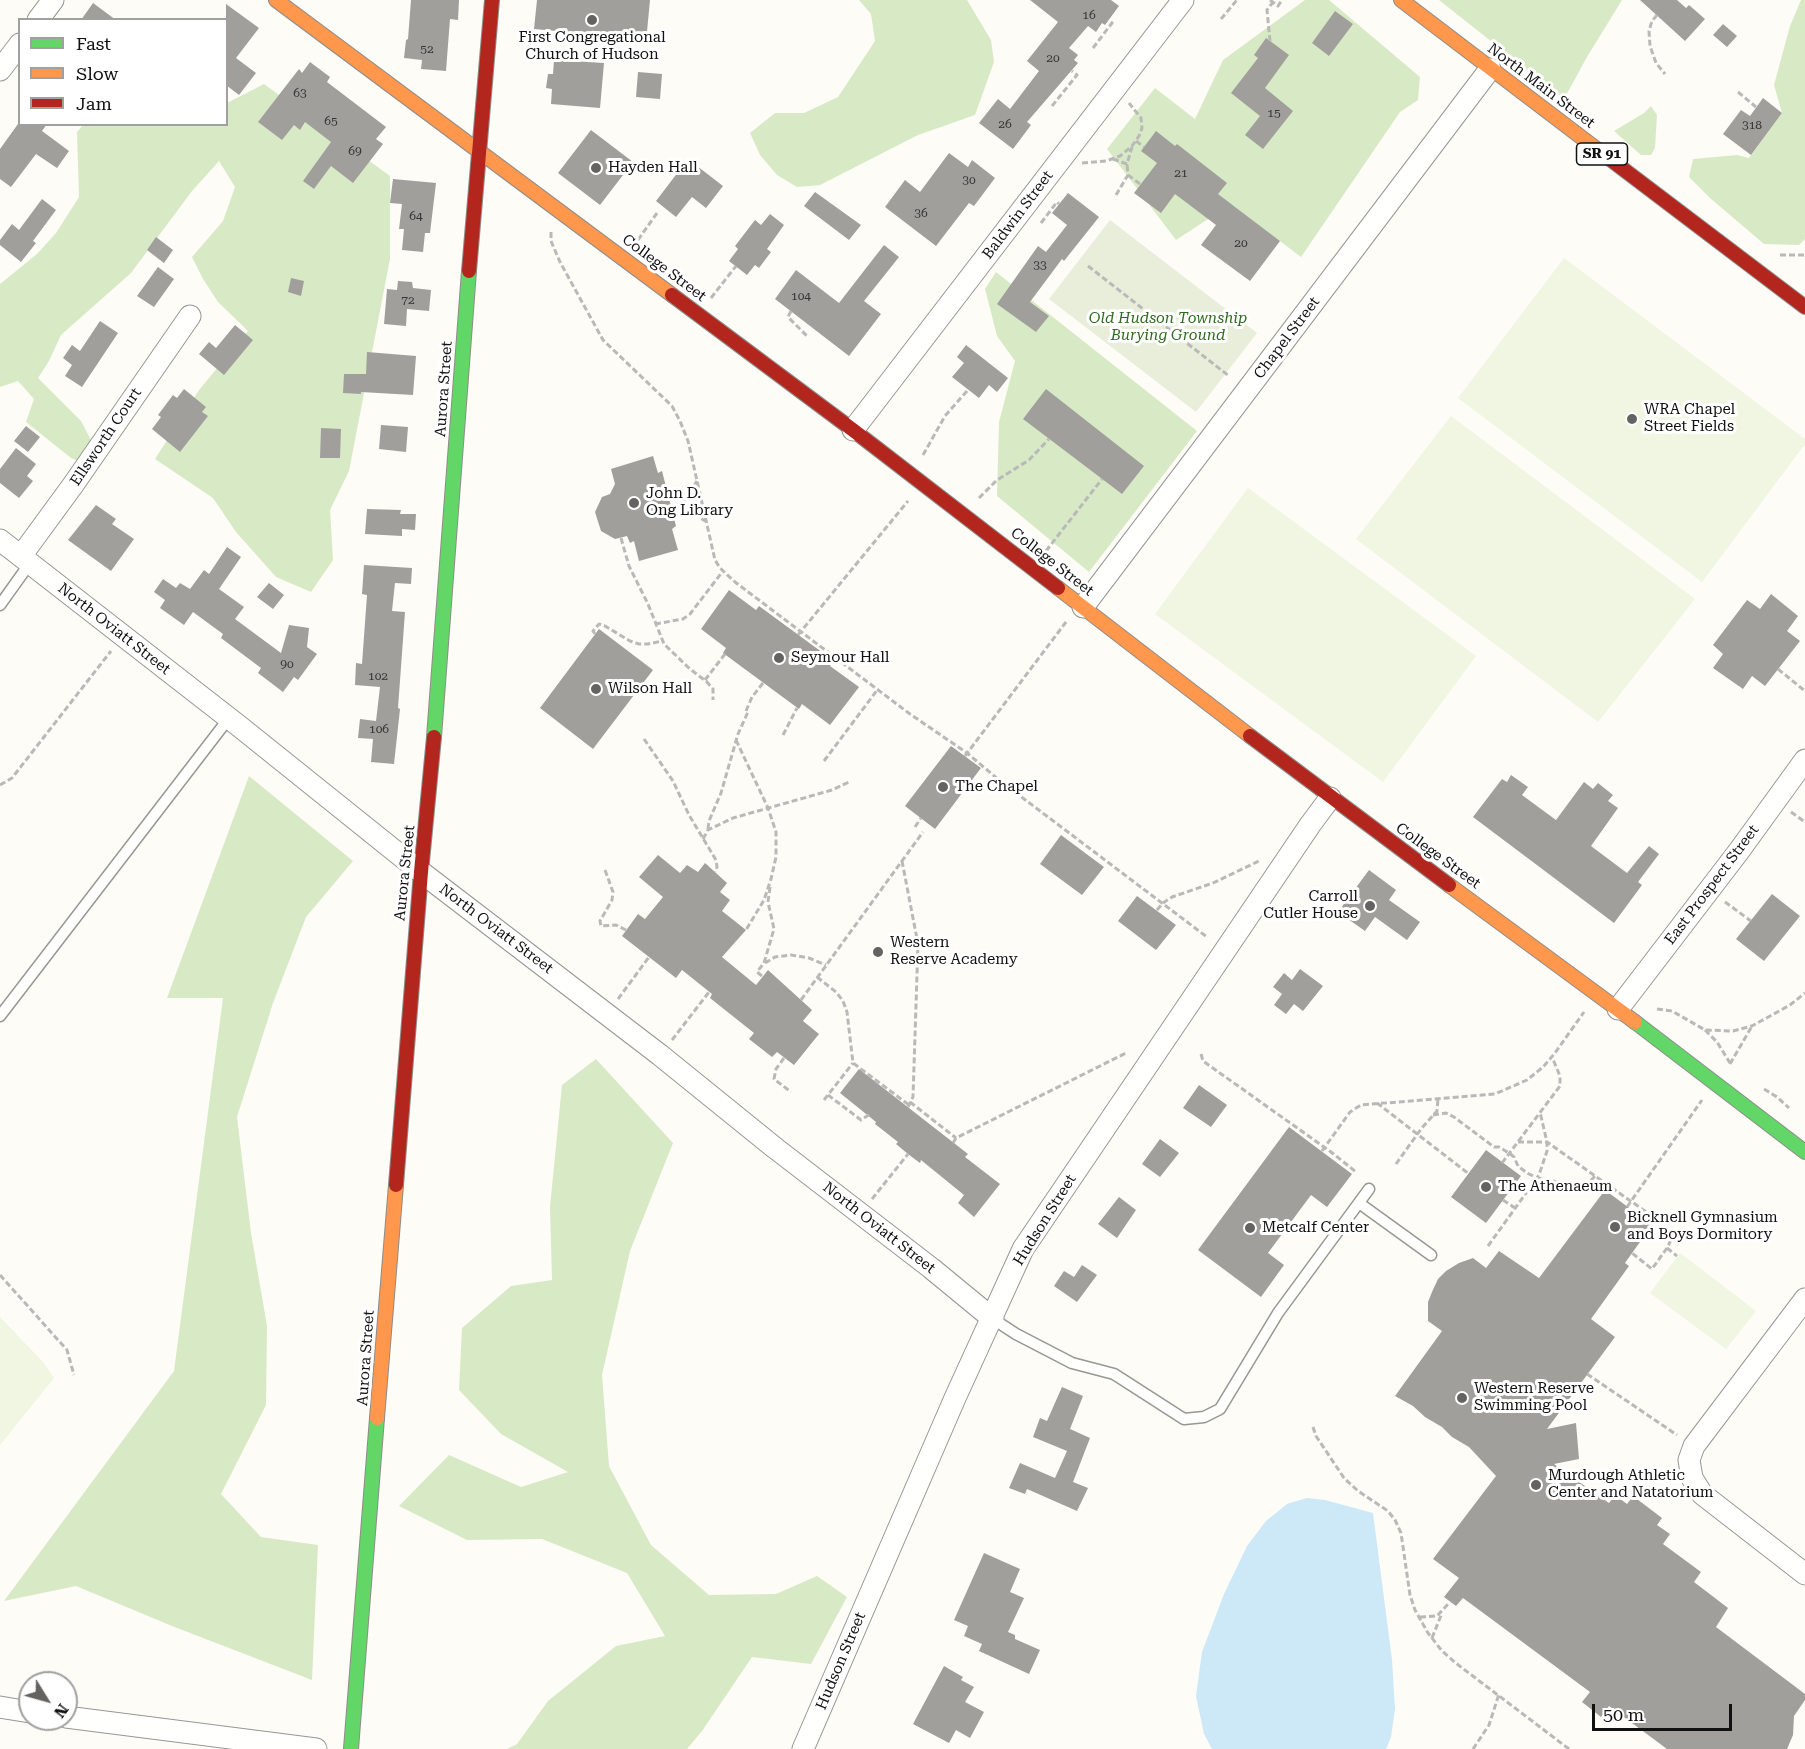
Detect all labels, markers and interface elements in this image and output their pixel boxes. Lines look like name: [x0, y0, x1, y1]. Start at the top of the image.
house number: 16: [1082, 8, 1096, 22]
marker: First Congregational Church of Hudson: [585, 13, 599, 27]
legend: [18, 18, 228, 126]
place label: First Congregational Church of Hudson: [518, 29, 666, 64]
text: Fast: [76, 33, 111, 54]
street label: North Main Street: [1484, 40, 1598, 132]
house number: 52: [420, 42, 434, 56]
house number: 20: [1046, 51, 1060, 65]
text: Slow: [76, 63, 118, 84]
house number: 63: [293, 86, 307, 100]
text: Jam: [76, 93, 112, 114]
house number: 15: [1267, 106, 1281, 120]
house number: 65: [324, 114, 338, 128]
house number: 26: [998, 117, 1012, 131]
house number: 318: [1742, 118, 1762, 132]
road number: SR 91: [1576, 143, 1628, 165]
house number: 69: [348, 144, 362, 158]
place label: Hayden Hall: [608, 159, 698, 177]
marker: Hayden Hall: [589, 161, 603, 175]
house number: 21: [1174, 166, 1188, 180]
street label: Baldwin Street: [979, 167, 1057, 263]
house number: 30: [962, 173, 976, 187]
house number: 36: [914, 206, 928, 220]
house number: 64: [409, 209, 423, 223]
street label: College Street: [618, 231, 710, 305]
house number: 20: [1234, 236, 1248, 250]
house number: 33: [1033, 258, 1047, 272]
house number: 104: [791, 289, 811, 303]
house number: 72: [401, 293, 415, 307]
street label: Chapel Street: [1250, 293, 1324, 383]
park label: Old Hudson Township Burying Ground: [1089, 310, 1247, 345]
street label: Aurora Street: [432, 341, 456, 437]
street label: Ellsworth Court: [67, 385, 145, 489]
place label: WRA Chapel Street Fields: [1644, 401, 1735, 436]
marker: WRA Chapel Street Fields: [1625, 412, 1639, 426]
place label: John D. Ong Library: [646, 485, 733, 520]
marker: John D. Ong Library: [627, 496, 641, 510]
street label: College Street: [1007, 524, 1097, 600]
street label: North Oviatt Street: [54, 579, 174, 679]
place label: Seymour Hall: [791, 649, 889, 667]
marker: Seymour Hall: [772, 651, 786, 665]
house number: 90: [280, 657, 294, 671]
house number: 102: [368, 669, 388, 683]
place label: Wilson Hall: [608, 680, 692, 698]
marker: Wilson Hall: [589, 682, 603, 696]
house number: 106: [369, 722, 389, 736]
place label: The Chapel: [955, 778, 1038, 796]
marker: The Chapel: [936, 780, 950, 794]
street label: College Street: [1392, 819, 1484, 893]
street label: East Prospect Street: [1661, 822, 1763, 948]
street label: Aurora Street: [391, 824, 419, 922]
street label: North Oviatt Street: [435, 880, 557, 978]
place label: Carroll Cutler House: [1263, 888, 1358, 923]
marker: Carroll Cutler House: [1363, 899, 1377, 913]
place label: Western Reserve Academy: [890, 934, 1018, 969]
marker: Western Reserve Academy: [871, 945, 885, 959]
street label: Hudson Street: [1010, 1171, 1080, 1269]
street label: North Oviatt Street: [819, 1178, 939, 1278]
place label: The Athenaeum: [1498, 1178, 1613, 1196]
marker: The Athenaeum: [1479, 1180, 1493, 1194]
place label: Bicknell Gymnasium and Boys Dormitory: [1627, 1209, 1778, 1244]
place label: Metcalf Center: [1262, 1219, 1369, 1237]
marker: Bicknell Gymnasium and Boys Dormitory: [1608, 1220, 1622, 1234]
marker: Metcalf Center: [1243, 1221, 1257, 1235]
street label: Aurora Street: [354, 1310, 378, 1406]
place label: Western Reserve Swimming Pool: [1474, 1380, 1594, 1415]
marker: Western Reserve Swimming Pool: [1455, 1391, 1469, 1405]
place label: Murdough Athletic Center and Natatorium: [1548, 1467, 1713, 1502]
marker: Murdough Athletic Center and Natatorium: [1529, 1478, 1543, 1492]
street label: Hudson Street: [812, 1610, 870, 1712]
north arrow: [18, 1671, 78, 1731]
scale bar: [1595, 1692, 1734, 1730]
text: N: [50, 1700, 72, 1722]
text: 50 m: [1603, 1704, 1644, 1725]

